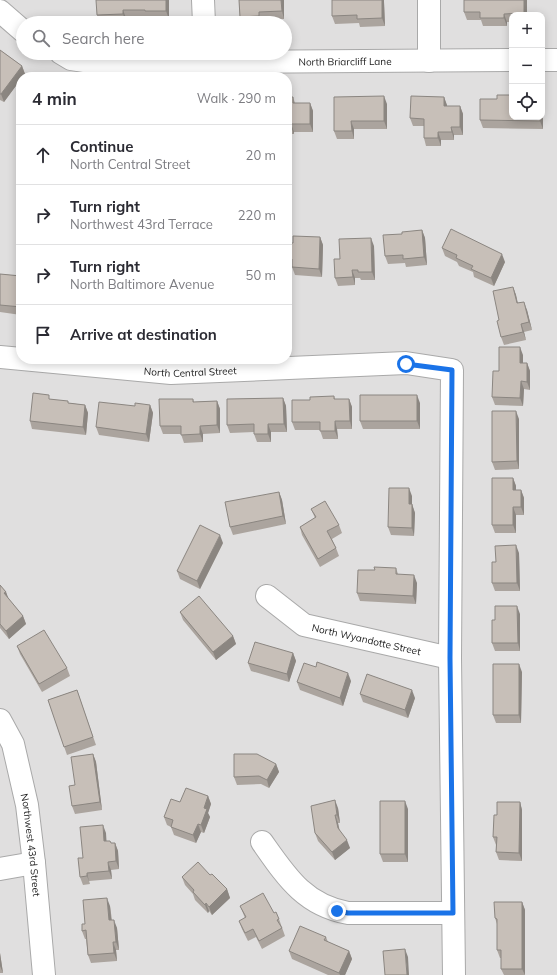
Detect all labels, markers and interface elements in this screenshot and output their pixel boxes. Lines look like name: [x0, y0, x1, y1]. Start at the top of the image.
map controls: [509, 12, 545, 120]
button: +: [509, 12, 545, 48]
search box: [16, 16, 292, 60]
icon: search: [30, 27, 52, 49]
text: Search here: [62, 29, 144, 48]
button: −: [509, 48, 545, 84]
street label: North Briarcliff Lane: [298, 54, 392, 68]
button: locate: [509, 84, 545, 120]
text: 4 min: [32, 88, 77, 109]
text: Walk · 290 m: [197, 90, 276, 106]
text: Continue: [70, 137, 133, 156]
icon: ahead: [32, 144, 54, 166]
text: 20 m: [246, 147, 276, 163]
text: North Central Street: [70, 156, 190, 172]
text: Turn right: [70, 197, 140, 216]
icon: right: [32, 204, 54, 226]
text: 220 m: [238, 207, 276, 223]
text: Northwest 43rd Terrace: [70, 216, 213, 232]
text: Turn right: [70, 257, 140, 276]
icon: right: [32, 264, 54, 286]
text: 50 m: [246, 267, 276, 283]
text: North Baltimore Avenue: [70, 276, 214, 292]
icon: arrive: [32, 324, 54, 346]
text: Arrive at destination: [70, 325, 217, 344]
route start: [397, 355, 415, 373]
street label: North Central Street: [143, 364, 237, 380]
street label: North Wyandotte Street: [311, 620, 423, 658]
street label: Northwest 43rd Street: [18, 792, 43, 897]
route end: [328, 902, 346, 920]

